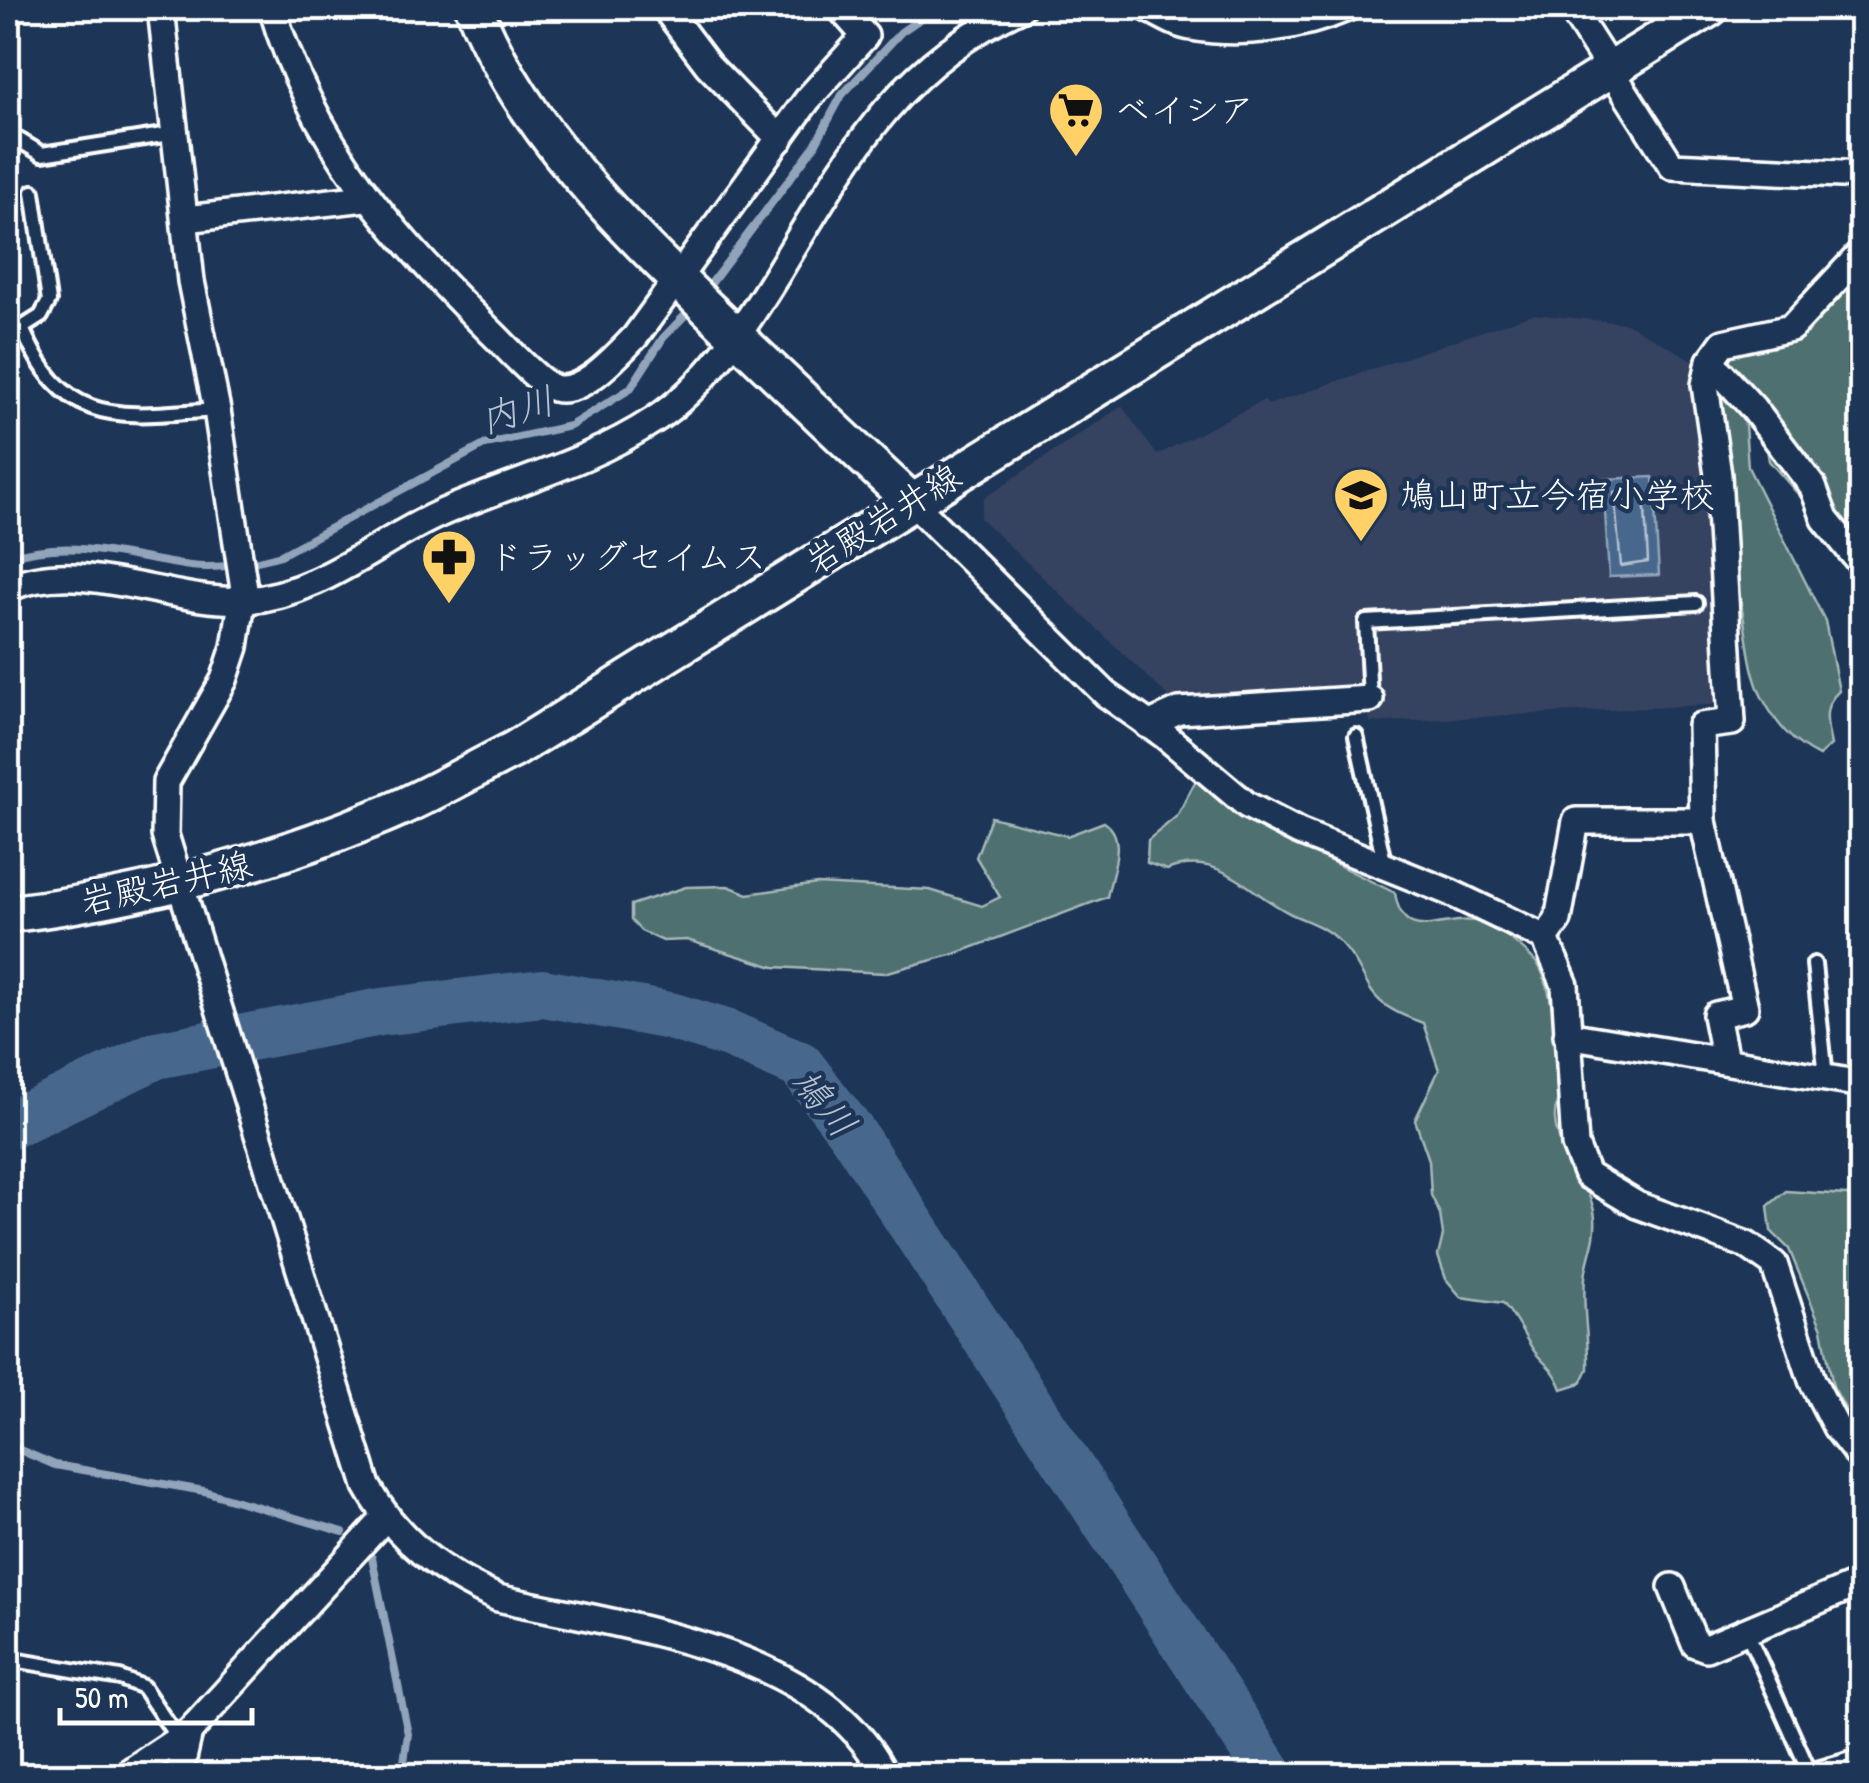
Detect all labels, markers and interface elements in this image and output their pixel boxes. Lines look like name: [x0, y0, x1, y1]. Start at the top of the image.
supermarket icon: ベイシア: [1046, 80, 1106, 159]
place label: ベイシア: [1115, 86, 1254, 133]
water label: 内川: [473, 373, 561, 445]
street label: 岩殿岩井線: [796, 452, 969, 585]
school or university icon: 鳩山町立今宿小学校: [1331, 465, 1391, 544]
place label: 鳩山町立今宿小学校: [1400, 471, 1715, 518]
pharmacy icon: ドラッグセイムス: [419, 527, 479, 606]
place label: ドラッグセイムス: [488, 533, 767, 580]
street label: 岩殿岩井線: [75, 840, 256, 925]
water label: 鳩川: [780, 1057, 869, 1148]
scale bar: [60, 1663, 252, 1725]
text: 50 m: [75, 1677, 128, 1717]

